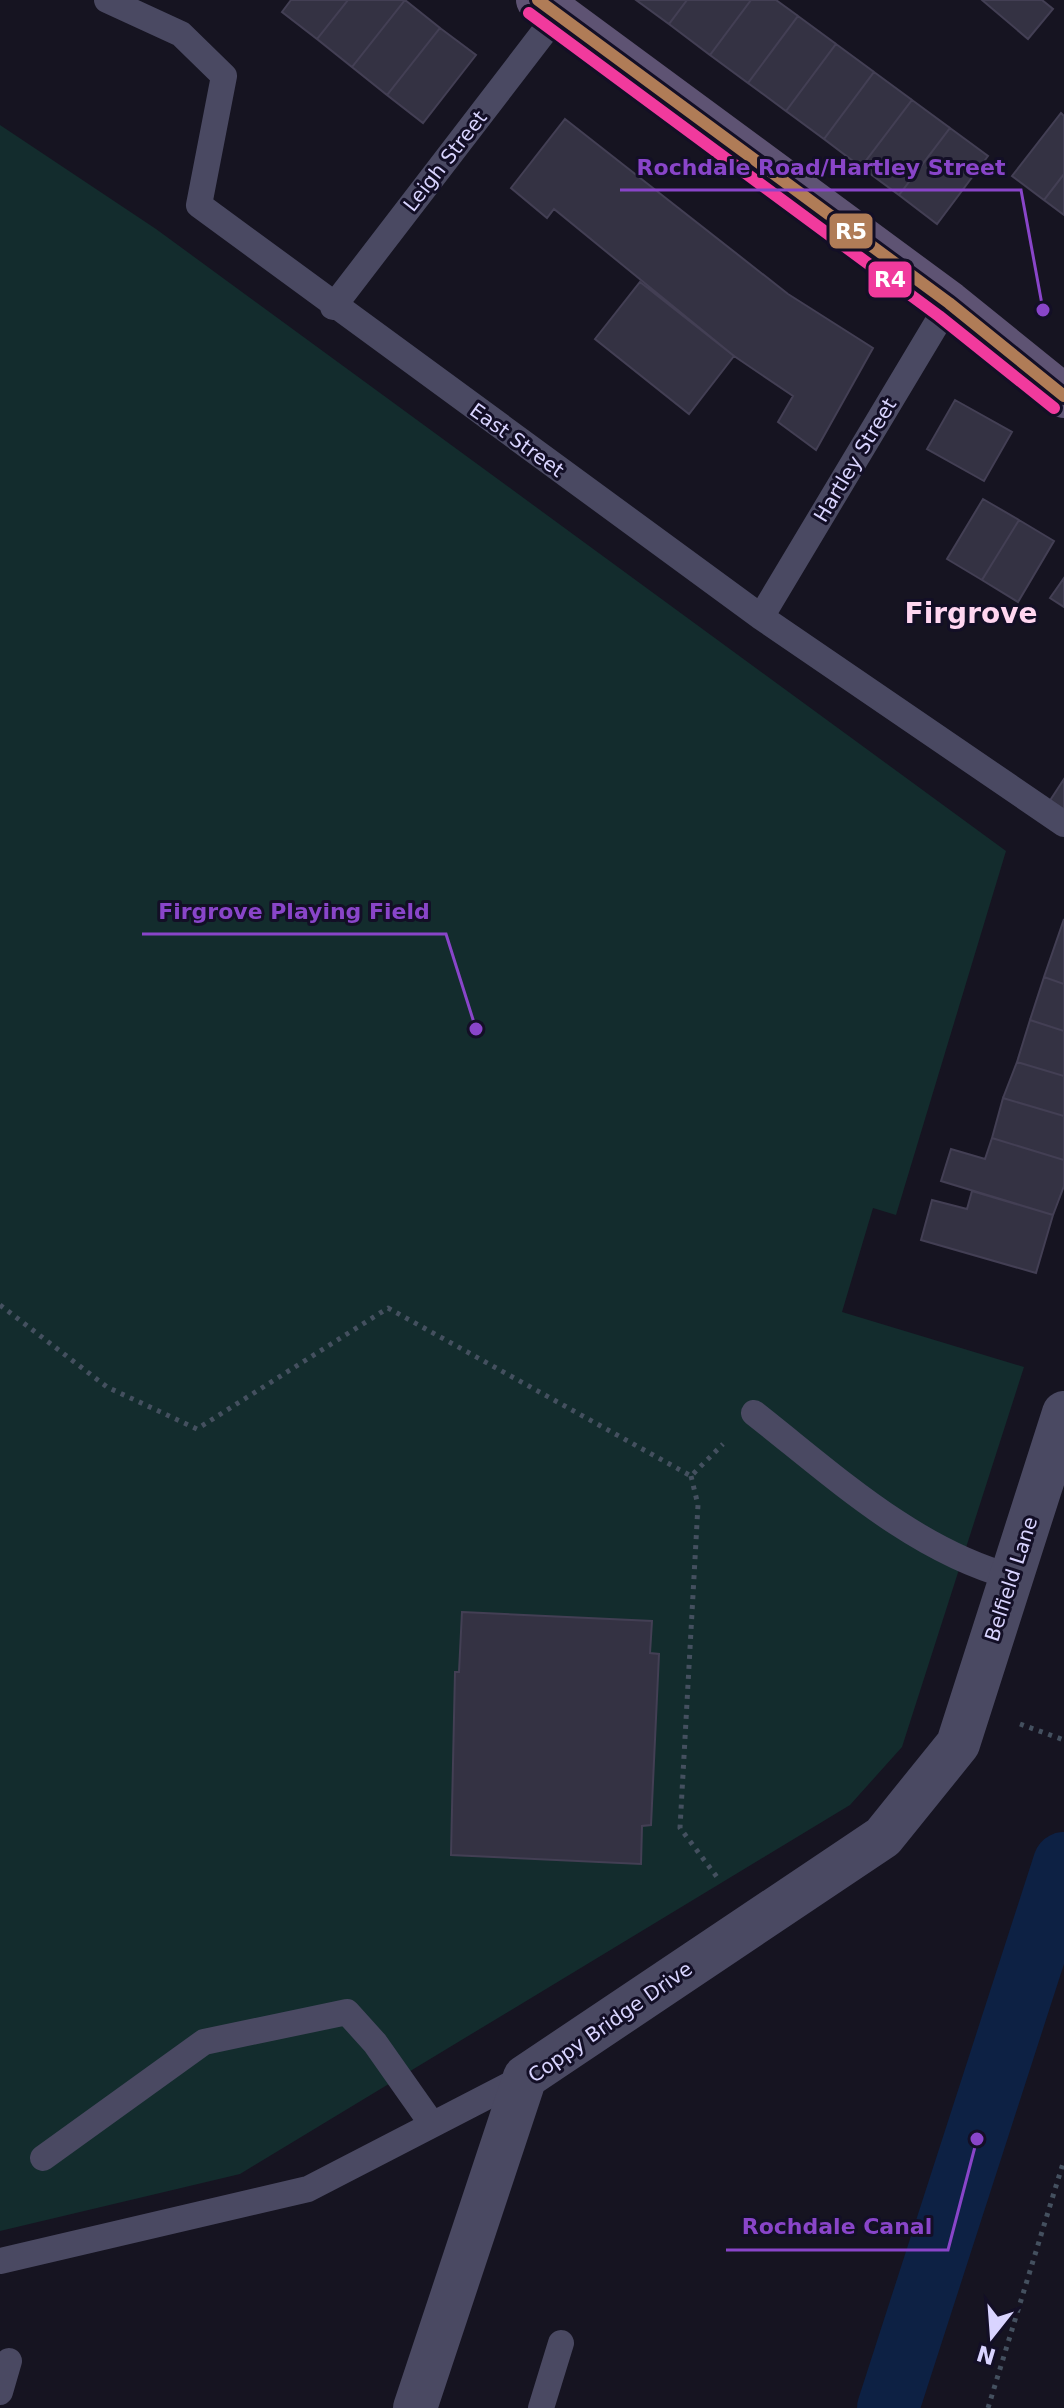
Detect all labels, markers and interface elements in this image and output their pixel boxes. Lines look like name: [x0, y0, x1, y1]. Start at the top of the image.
street label: Leigh Street: [398, 106, 492, 216]
callout: Rochdale Road/Hartley Street: [620, 144, 1021, 190]
text: Rochdale Road/Hartley Street: [637, 155, 1006, 180]
line badge: R5: [828, 212, 874, 250]
text: R5: [835, 219, 867, 244]
line badge: R4: [867, 260, 913, 299]
text: R4: [874, 267, 906, 292]
street label: Hartley Street: [809, 394, 901, 526]
street label: East Street: [465, 398, 569, 482]
district label: Firgrove: [905, 597, 1037, 630]
callout: Firgrove Playing Field: [142, 888, 446, 934]
text: Firgrove Playing Field: [158, 899, 430, 924]
street label: Belfield Lane: [980, 1514, 1042, 1644]
street label: Coppy Bridge Drive: [523, 1956, 697, 2088]
callout: Rochdale Canal: [726, 2204, 948, 2250]
text: Rochdale Canal: [742, 2214, 932, 2239]
north arrow: [952, 2296, 1032, 2376]
text: N: [974, 2340, 999, 2369]

